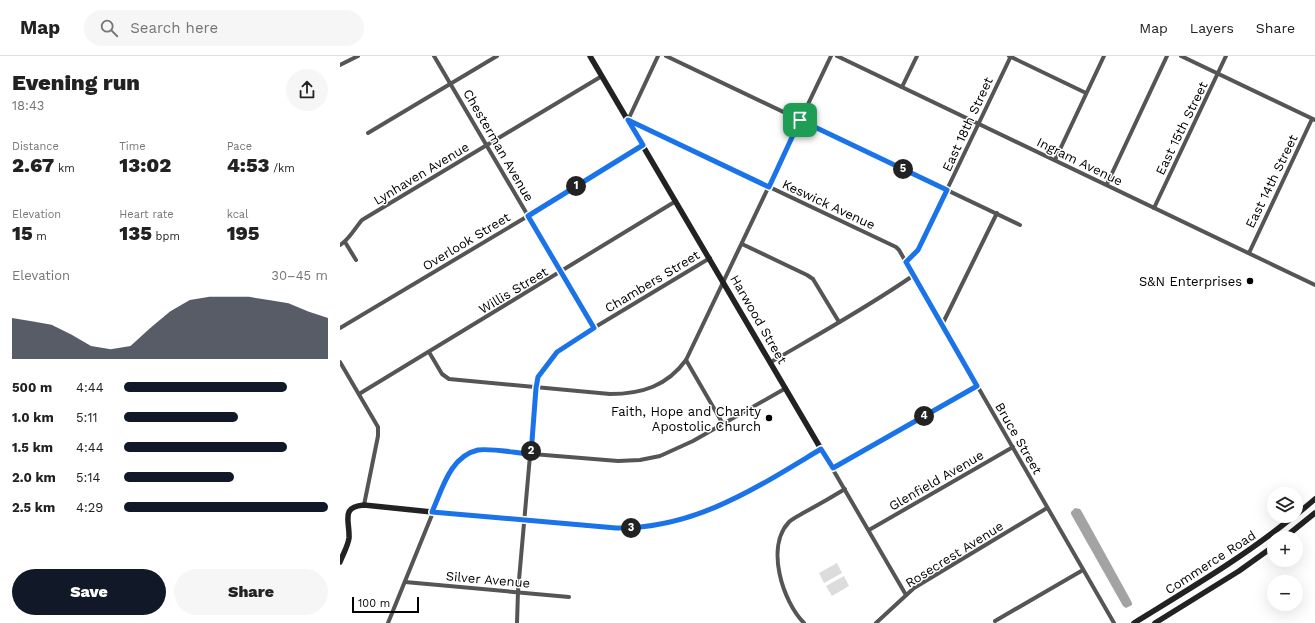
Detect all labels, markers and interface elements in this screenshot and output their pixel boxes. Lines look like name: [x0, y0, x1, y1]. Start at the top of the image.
search box: [84, 10, 364, 46]
text: Map: [20, 16, 60, 39]
icon: search: [98, 17, 120, 39]
text: Search here: [130, 19, 218, 37]
text: Map: [1139, 20, 1168, 36]
text: Layers: [1190, 20, 1234, 36]
text: Share: [1256, 20, 1295, 36]
button: share: [286, 69, 328, 111]
text: Evening run: [12, 70, 140, 95]
street label: East 18th Street: [939, 74, 996, 174]
street label: East 15th Street: [1152, 79, 1211, 177]
street label: Chesterman Avenue: [460, 86, 537, 204]
text: 18:43: [12, 98, 44, 113]
pin: [783, 103, 817, 137]
icon: arrive: [789, 109, 811, 131]
street label: East 14th Street: [1242, 132, 1301, 230]
street label: Ingram Avenue: [1034, 134, 1125, 189]
street label: Lynhaven Avenue: [371, 139, 472, 208]
text: Distance: [12, 140, 59, 153]
text: Time: [119, 140, 146, 153]
text: Pace: [227, 140, 252, 153]
text: 2.67: [12, 153, 54, 177]
text: 13:02: [119, 153, 171, 177]
text: 4:53: [227, 153, 270, 177]
pin: 5: [893, 159, 913, 179]
text: km: [54, 162, 75, 175]
text: /km: [270, 162, 295, 175]
text: 5: [900, 162, 906, 175]
pin: 1: [566, 176, 586, 196]
street label: Keswick Avenue: [780, 176, 878, 232]
text: 1: [574, 179, 578, 192]
text: Elevation: [12, 208, 61, 221]
text: Heart rate: [119, 208, 174, 221]
text: kcal: [227, 208, 248, 221]
street label: Overlook Street: [420, 209, 513, 273]
text: 15: [12, 221, 33, 245]
text: 135: [119, 221, 152, 245]
text: 195: [227, 221, 259, 245]
text: m: [33, 230, 47, 243]
text: bpm: [152, 230, 180, 243]
street label: Chambers Street: [602, 247, 703, 316]
street label: Willis Street: [476, 264, 551, 317]
text: Elevation: [12, 268, 70, 283]
text: 30–45 m: [271, 268, 328, 283]
street label: Harwood Street: [727, 272, 790, 367]
place label: S&N Enterprises: [1139, 274, 1242, 289]
marker: S&N Enterprises: [1245, 276, 1255, 286]
text: 500 m: [12, 380, 52, 395]
text: 4:44: [76, 380, 104, 395]
street label: Bruce Street: [992, 400, 1045, 477]
place label: Faith, Hope and Charity Apostolic Church: [611, 404, 761, 434]
pin: 4: [914, 406, 934, 426]
text: 4: [920, 409, 928, 422]
text: 1.0 km: [12, 410, 54, 425]
text: 5:11: [76, 410, 98, 425]
marker: Faith, Hope and Charity Apostolic Church: [764, 413, 774, 423]
text: 1.5 km: [12, 440, 53, 455]
text: 4:44: [76, 440, 104, 455]
pin: 2: [521, 441, 541, 461]
text: 2: [528, 444, 534, 457]
street label: Glenfield Avenue: [886, 447, 986, 514]
text: 2.0 km: [12, 470, 56, 485]
text: 5:14: [76, 470, 100, 485]
map controls: [1267, 487, 1303, 611]
button: layers: [1267, 487, 1303, 523]
text: 2.5 km: [12, 500, 55, 515]
text: 4:29: [76, 500, 103, 515]
pin: 3: [621, 518, 641, 538]
street label: Rosecrest Avenue: [903, 518, 1006, 591]
text: 3: [628, 521, 634, 534]
street label: Commerce Road: [1162, 528, 1258, 597]
button: +: [1267, 531, 1303, 567]
street label: Silver Avenue: [445, 568, 531, 591]
button: Save: [12, 569, 166, 615]
button: Share: [174, 569, 328, 615]
button: −: [1267, 575, 1303, 611]
scale bar: [352, 595, 419, 614]
text: 100 m: [358, 597, 390, 610]

